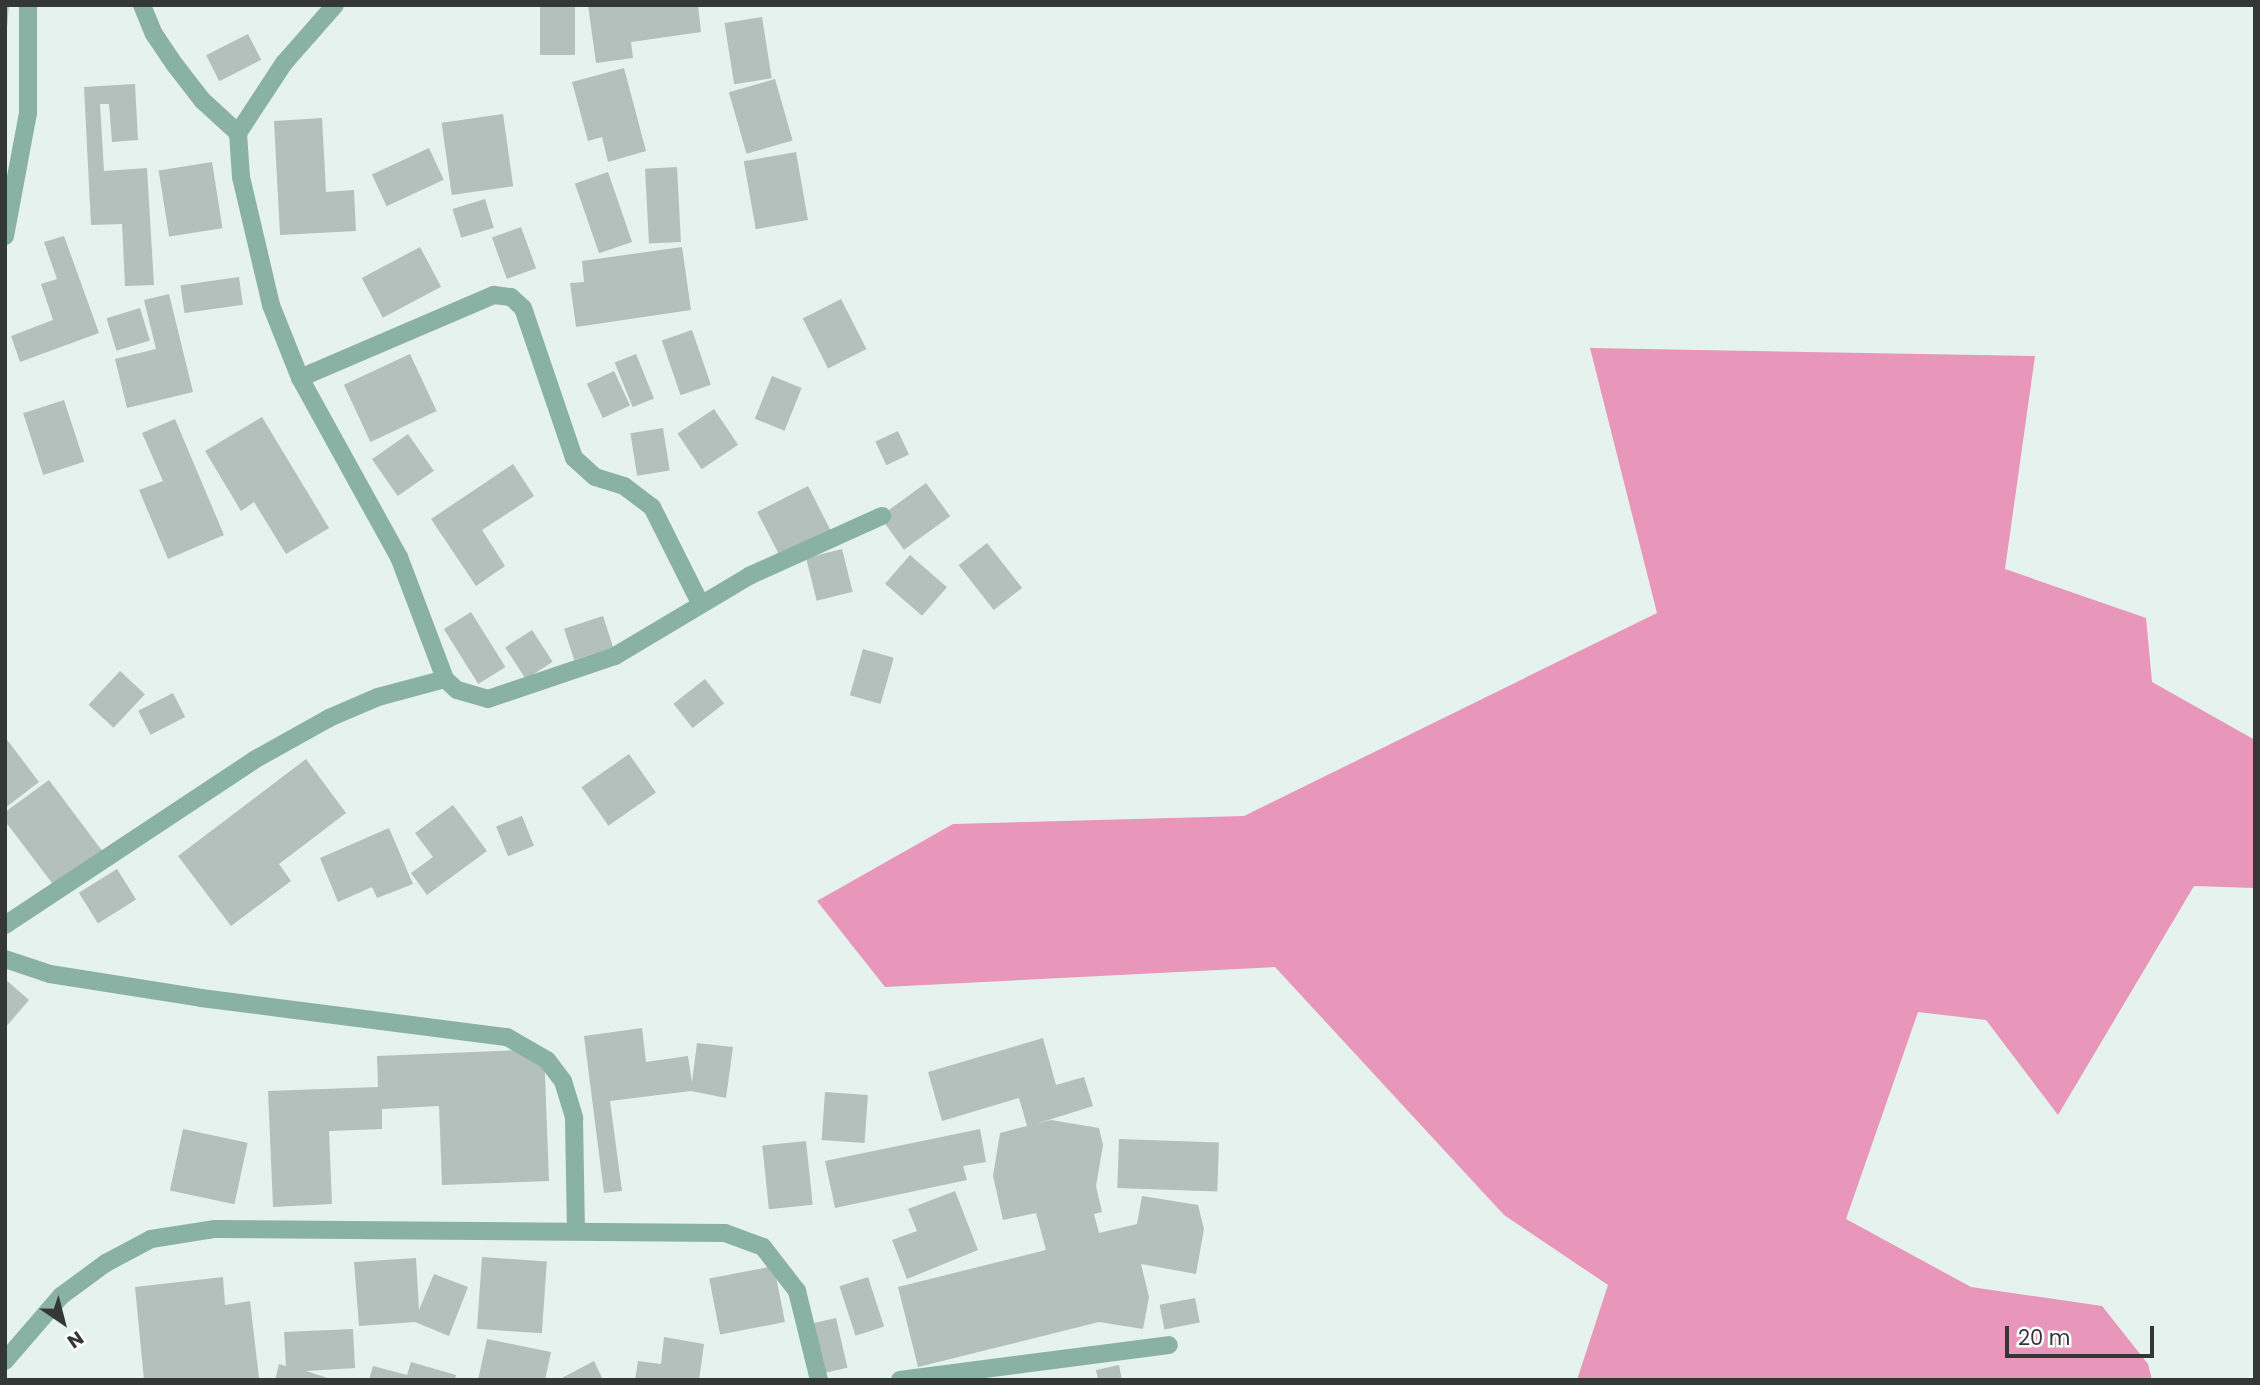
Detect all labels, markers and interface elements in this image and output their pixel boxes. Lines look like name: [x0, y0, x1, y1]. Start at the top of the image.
north arrow: [28, 1287, 98, 1357]
scale bar: [2008, 1312, 2157, 1356]
text: 20 m: [2018, 1323, 2071, 1352]
text: N: [62, 1324, 89, 1355]

